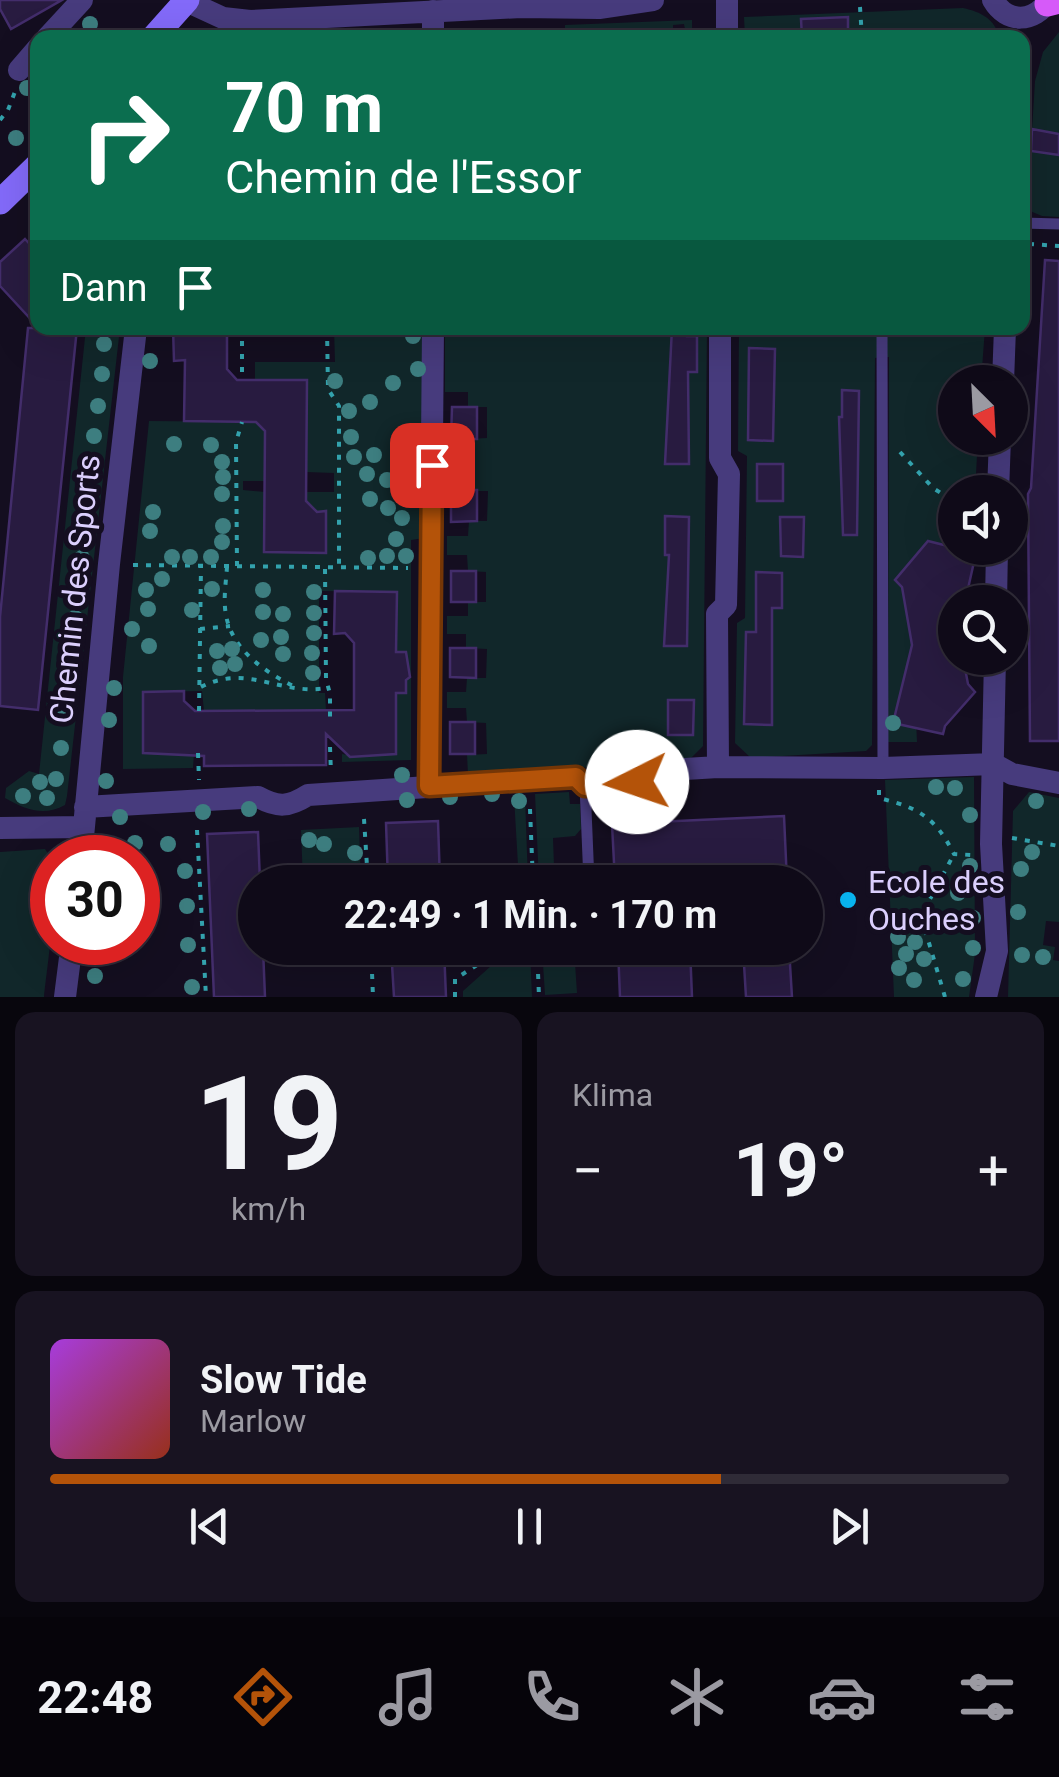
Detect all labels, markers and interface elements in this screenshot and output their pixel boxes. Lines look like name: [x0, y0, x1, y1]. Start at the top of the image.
text: 70 m: [225, 67, 383, 149]
icon: right: [60, 70, 190, 200]
text: Chemin de l'Essor: [225, 151, 582, 204]
icon: arrive: [168, 260, 223, 315]
text: Dann: [60, 266, 148, 310]
north arrow: [938, 365, 1028, 455]
map controls: [938, 365, 1028, 675]
pin: [390, 423, 475, 508]
icon: arrive: [405, 438, 460, 493]
street label: Chemin des Sports: [42, 453, 108, 725]
button: sound: [938, 475, 1028, 565]
button: search: [938, 585, 1028, 675]
position arrow: [585, 730, 689, 834]
speed limit sign: 30: [30, 835, 160, 965]
place label: Ecole des Ouches: [868, 863, 1005, 938]
marker: Ecole des Ouches: [837, 889, 859, 911]
text: 22:49 · 1 Min. · 170 m: [344, 893, 717, 937]
text: 19: [194, 1048, 343, 1201]
text: Klima: [572, 1076, 653, 1114]
text: 19°: [733, 1126, 848, 1214]
text: −: [572, 1139, 603, 1203]
text: +: [978, 1139, 1009, 1203]
text: km/h: [231, 1190, 306, 1228]
text: Slow Tide: [200, 1358, 367, 1402]
text: Marlow: [200, 1402, 306, 1440]
icon: previous: [182, 1499, 237, 1554]
icon: pause: [502, 1499, 557, 1554]
icon: next: [822, 1499, 877, 1554]
icon: directions: [228, 1662, 298, 1732]
icon: music: [373, 1662, 443, 1732]
icon: phone: [517, 1662, 587, 1732]
icon: climate: [662, 1662, 732, 1732]
icon: car: [807, 1662, 877, 1732]
icon: filters: [952, 1662, 1022, 1732]
text: 22:48: [37, 1671, 153, 1724]

